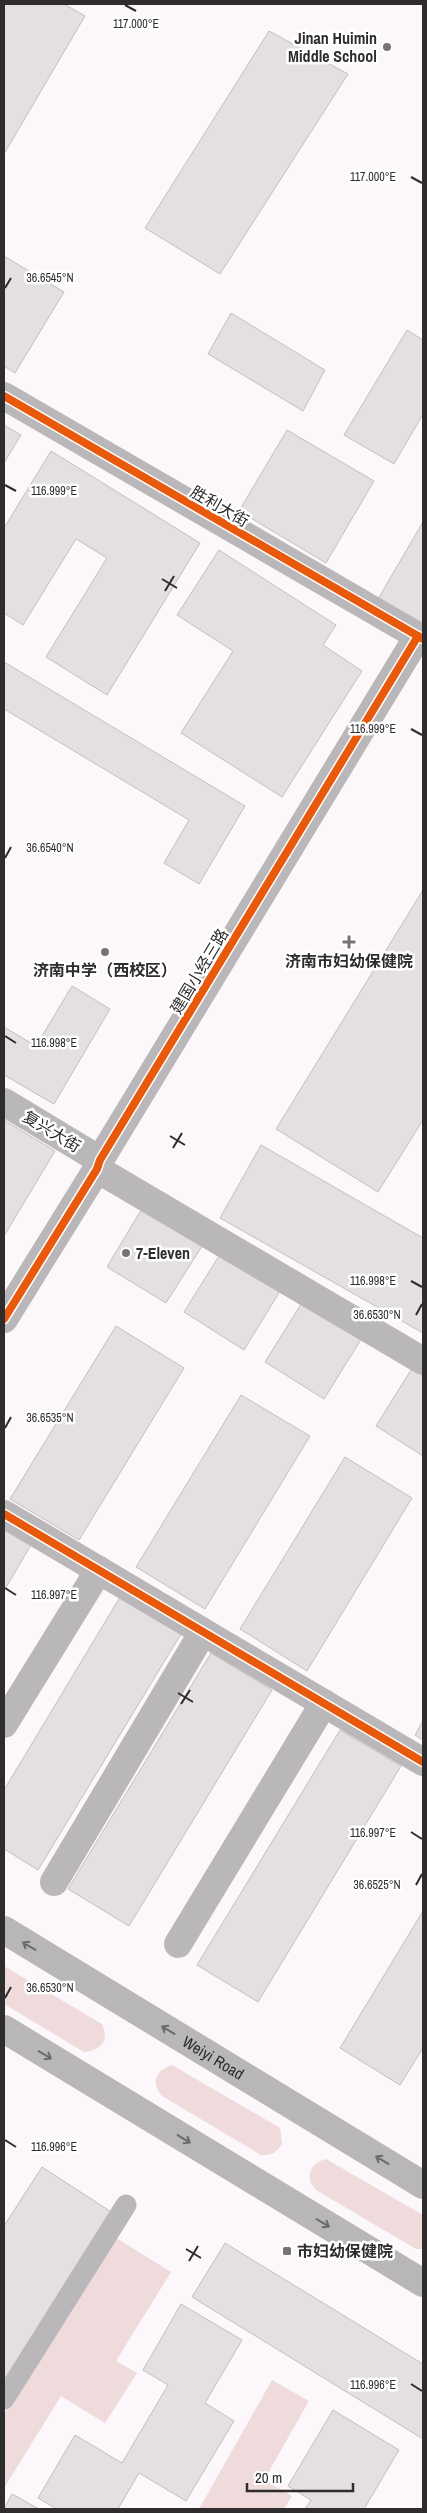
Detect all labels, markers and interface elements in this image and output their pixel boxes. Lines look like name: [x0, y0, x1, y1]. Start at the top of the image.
text: 117.000°E: [113, 16, 159, 32]
place label: Jinan Huimin Middle School: [288, 27, 377, 67]
marker: Jinan Huimin Middle School: [381, 41, 393, 53]
text: 117.000°E: [350, 169, 396, 185]
text: 36.6545°N: [26, 270, 74, 286]
street label: 胜利大街: [187, 480, 253, 532]
text: 116.999°E: [31, 483, 77, 499]
text: 116.999°E: [350, 721, 396, 737]
text: 36.6540°N: [26, 840, 74, 856]
street label: 建国小经三路: [165, 924, 233, 1018]
marker: 济南市妇幼保健院: [342, 935, 356, 949]
marker: 济南中学（西校区）: [99, 946, 111, 958]
place label: 济南市妇幼保健院: [285, 950, 413, 972]
place label: 济南中学（西校区）: [33, 959, 177, 981]
text: 116.998°E: [31, 1035, 77, 1051]
street label: 复兴大街: [19, 1105, 85, 1157]
place label: 7-Eleven: [136, 1242, 190, 1264]
marker: 7-Eleven: [120, 1247, 132, 1259]
text: 116.998°E: [350, 1273, 396, 1289]
text: 36.6530°N: [353, 1307, 401, 1323]
text: 36.6535°N: [26, 1410, 74, 1426]
text: 116.997°E: [31, 1587, 77, 1603]
text: 116.997°E: [350, 1825, 396, 1841]
text: 36.6525°N: [353, 1877, 401, 1893]
one-way arrow: [22, 1940, 36, 1950]
text: 36.6530°N: [26, 1980, 74, 1996]
one-way arrow: [161, 2024, 175, 2034]
street label: Weiyi Road: [178, 2030, 248, 2085]
one-way arrow: [38, 2050, 52, 2060]
one-way arrow: [177, 2134, 191, 2144]
text: 116.996°E: [31, 2139, 77, 2155]
one-way arrow: [375, 2154, 389, 2164]
one-way arrow: [316, 2218, 330, 2228]
place label: 市妇幼保健院: [297, 2240, 393, 2262]
marker: 市妇幼保健院: [281, 2245, 293, 2257]
text: 116.996°E: [350, 2377, 396, 2393]
scale bar: [247, 2460, 353, 2492]
text: 20 m: [255, 2467, 282, 2488]

